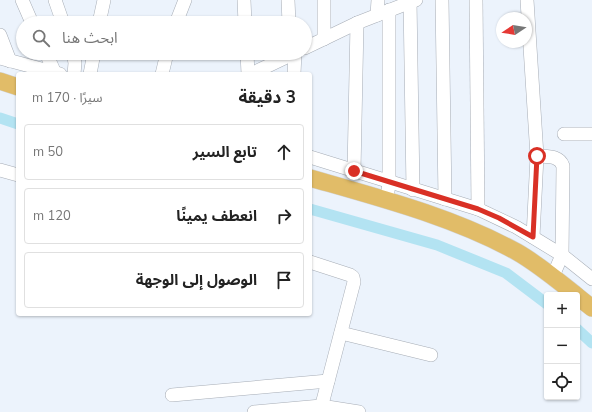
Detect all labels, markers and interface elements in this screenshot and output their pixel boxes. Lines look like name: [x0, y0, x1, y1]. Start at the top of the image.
north arrow: [496, 12, 532, 48]
search box: [16, 16, 312, 60]
icon: search: [30, 27, 52, 49]
text: ابحث هنا: [62, 28, 118, 48]
text: 3 دقيقة: [238, 86, 296, 109]
text: سيرًا · 170 m: [32, 89, 103, 107]
icon: ahead: [273, 141, 295, 163]
text: تابع السير: [193, 142, 257, 162]
text: 50 m: [33, 143, 63, 161]
route start: [528, 147, 546, 165]
route end: [345, 162, 363, 180]
icon: right: [273, 205, 295, 227]
text: انعطف يمينًا: [176, 206, 257, 226]
text: 120 m: [33, 207, 71, 225]
icon: arrive: [273, 269, 295, 291]
text: الوصول إلى الوجهة: [136, 270, 257, 290]
map controls: [544, 292, 580, 400]
button: +: [544, 292, 580, 328]
button: −: [544, 328, 580, 364]
button: locate: [544, 364, 580, 400]

